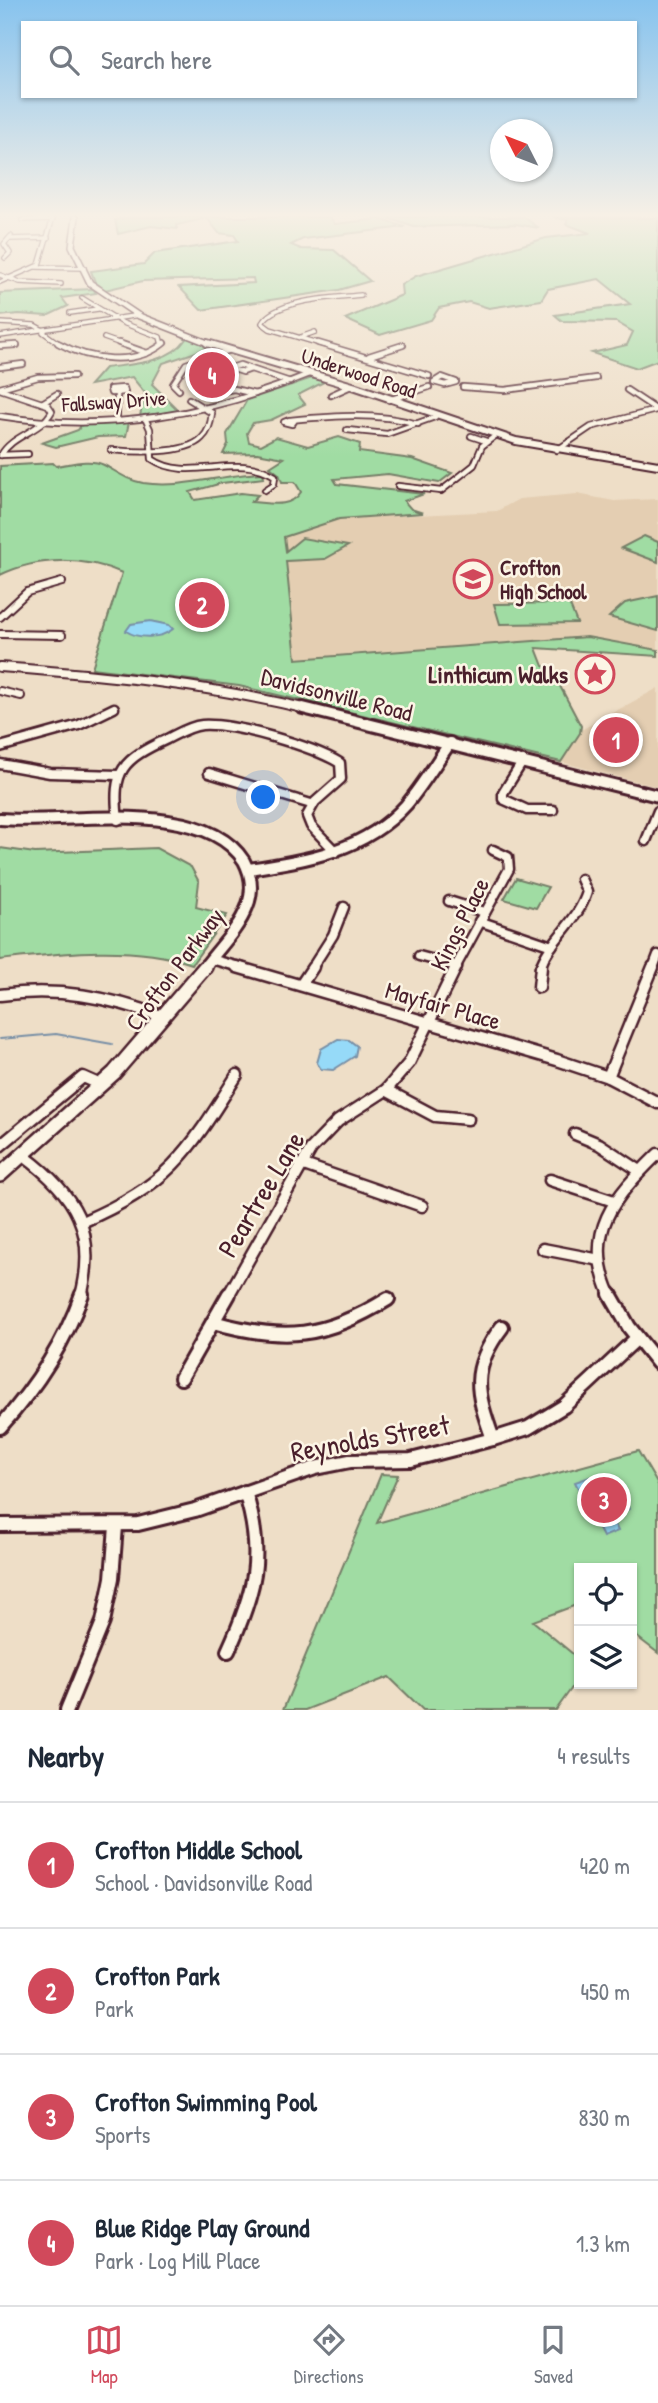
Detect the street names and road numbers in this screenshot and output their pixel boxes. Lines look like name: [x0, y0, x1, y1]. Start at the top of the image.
street label: Underwood Road: [298, 341, 420, 405]
street label: Fallsway Drive: [60, 383, 167, 419]
street label: Davidsonville Road: [258, 660, 416, 728]
street label: Kings Place: [422, 872, 496, 976]
street label: Crofton Parkway: [117, 901, 231, 1037]
street label: Mayfair Place: [382, 973, 505, 1037]
street label: Peartree Lane: [208, 1124, 314, 1264]
street label: Reynolds Street: [288, 1405, 453, 1471]

